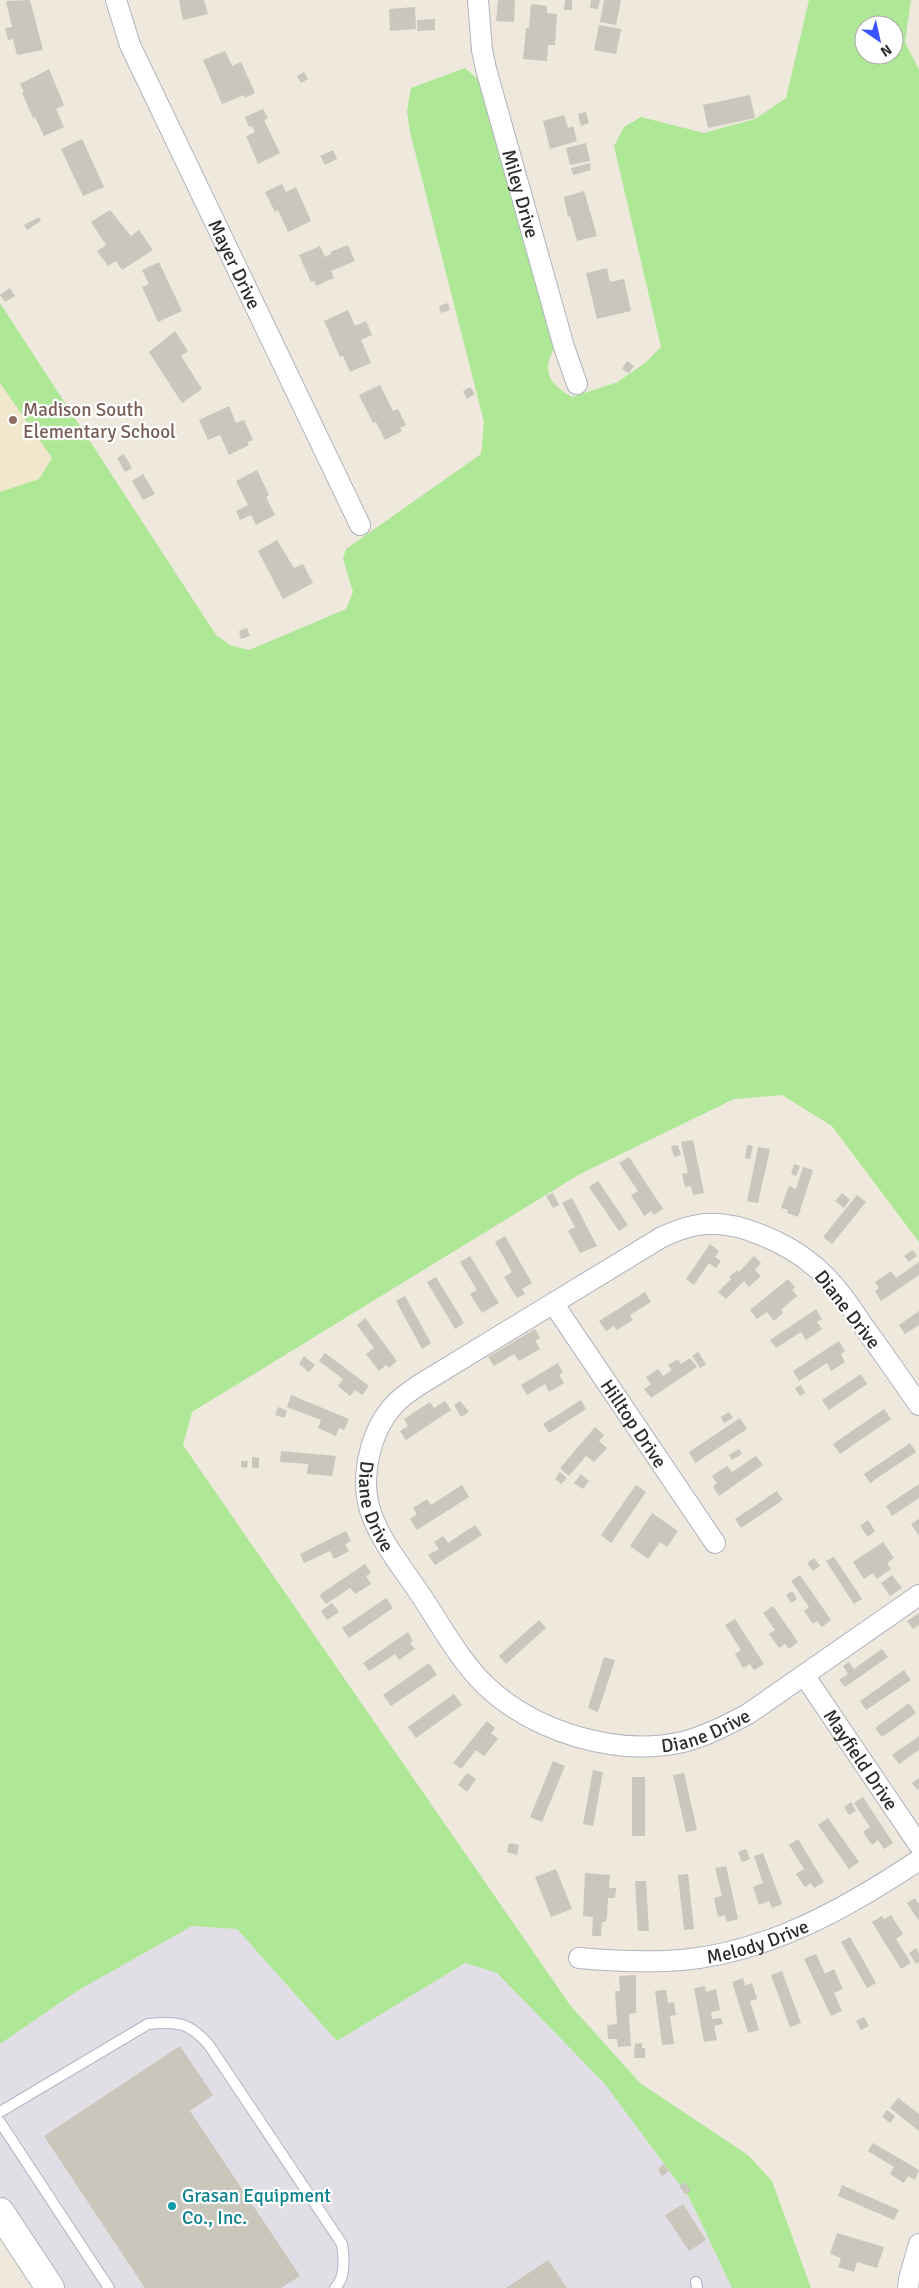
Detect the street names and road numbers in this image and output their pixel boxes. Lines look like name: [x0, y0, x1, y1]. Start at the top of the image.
street label: Miley Drive: [496, 147, 544, 241]
street label: Mayer Drive: [202, 216, 266, 313]
street label: Diane Drive: [809, 1265, 885, 1354]
street label: Hilltop Drive: [595, 1375, 672, 1473]
street label: Diane Drive: [353, 1459, 399, 1556]
street label: Diane Drive: [660, 1704, 755, 1758]
street label: Mayfield Drive: [818, 1705, 903, 1815]
street label: Melody Drive: [705, 1914, 813, 1970]

